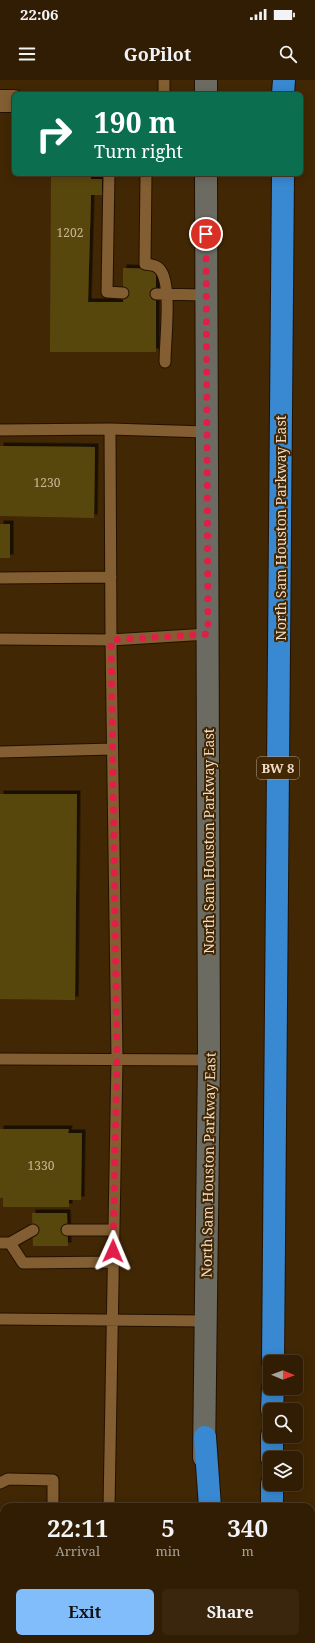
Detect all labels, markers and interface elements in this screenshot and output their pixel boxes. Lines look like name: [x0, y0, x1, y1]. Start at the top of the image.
text: 22:06: [20, 4, 58, 24]
text: GoPilot: [124, 42, 191, 66]
icon: menu: [16, 43, 38, 65]
icon: search: [277, 43, 299, 65]
text: 190 m: [94, 103, 176, 141]
icon: right: [28, 108, 80, 160]
text: Turn right: [94, 139, 183, 163]
pin: [189, 217, 223, 251]
icon: arrive: [195, 223, 217, 245]
house number: 1202: [57, 224, 83, 241]
street label: North Sam Houston Parkway East: [271, 415, 290, 641]
house number: 1230: [34, 474, 61, 491]
street label: North Sam Houston Parkway East: [199, 728, 218, 954]
road number: BW 8: [257, 757, 299, 779]
street label: North Sam Houston Parkway East: [197, 1052, 219, 1278]
house number: 1330: [28, 1157, 55, 1174]
position arrow: [92, 1230, 134, 1272]
north arrow: [263, 1355, 303, 1395]
map controls: [263, 1355, 303, 1491]
button: search: [263, 1403, 303, 1443]
button: layers: [263, 1451, 303, 1491]
text: 22:11: [47, 1511, 109, 1544]
text: 5: [161, 1511, 175, 1544]
text: 340: [227, 1511, 268, 1544]
text: Arrival: [56, 1542, 100, 1560]
text: min: [155, 1542, 180, 1560]
text: m: [241, 1542, 254, 1560]
button: Exit: [16, 1589, 154, 1635]
button: Share: [162, 1589, 299, 1635]

